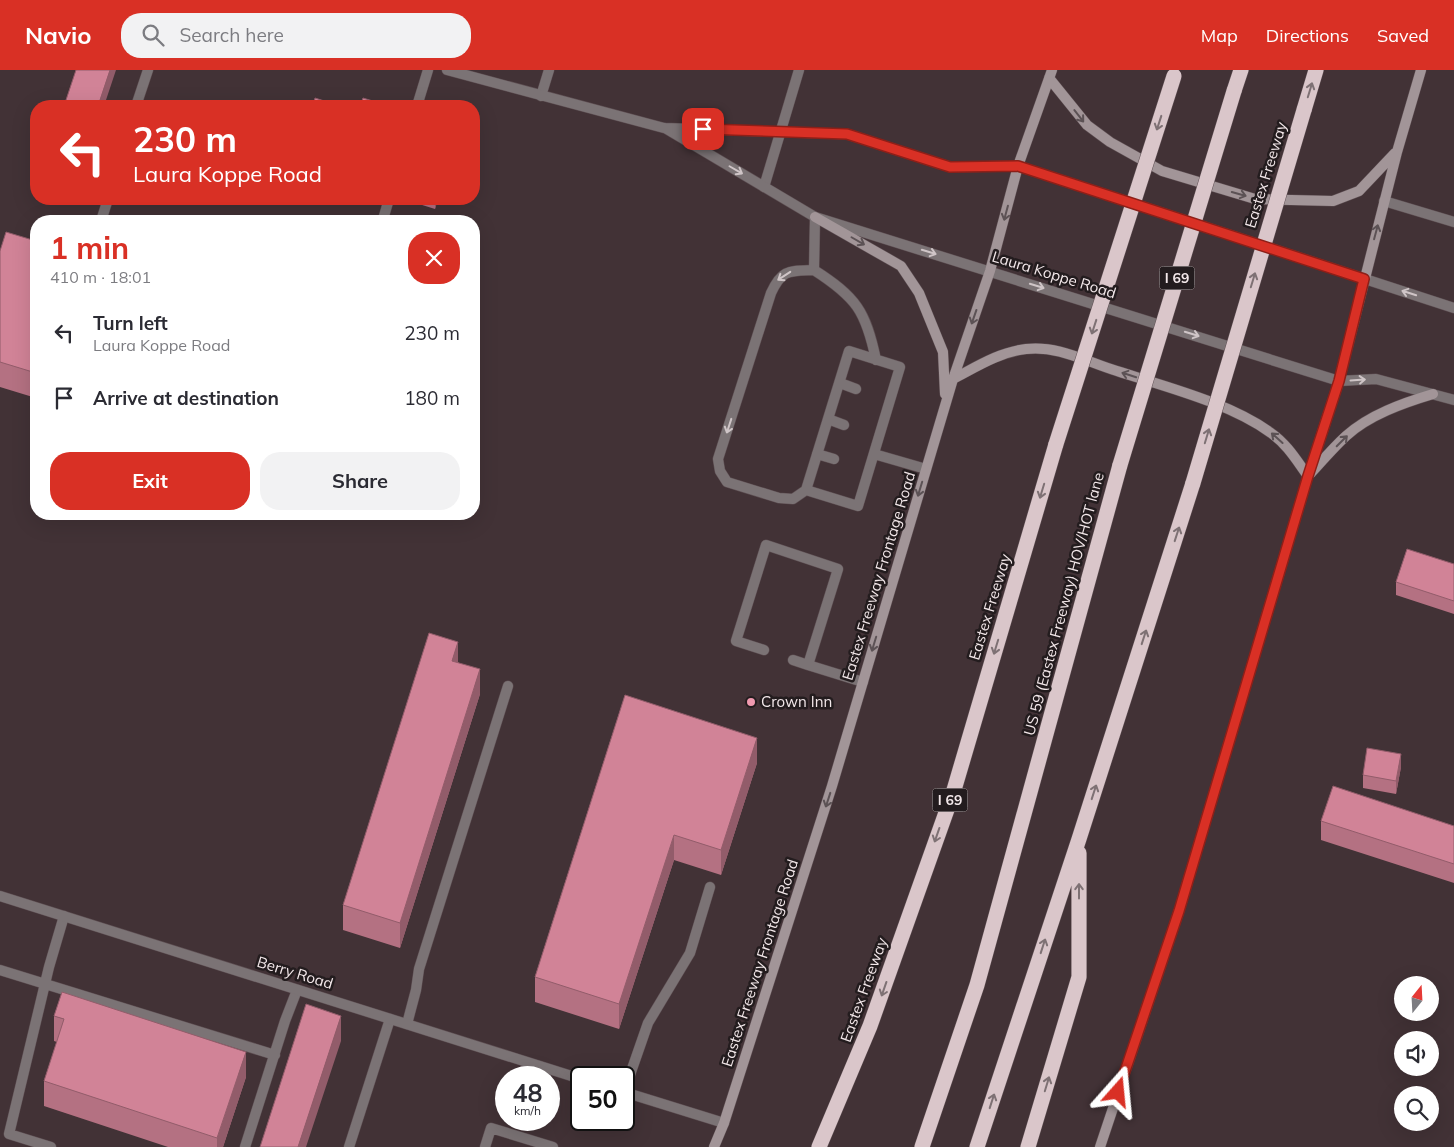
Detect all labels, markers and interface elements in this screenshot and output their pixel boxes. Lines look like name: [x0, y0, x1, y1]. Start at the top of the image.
search box: [121, 13, 471, 58]
text: Navio: [25, 20, 91, 50]
icon: search: [139, 21, 167, 49]
text: Search here: [179, 23, 284, 47]
text: Map: [1201, 24, 1238, 47]
text: Directions: [1266, 24, 1349, 47]
text: Saved: [1377, 24, 1429, 47]
one-way arrow: [1306, 82, 1316, 98]
pin: [682, 108, 724, 150]
one-way arrow: [1074, 109, 1085, 122]
one-way arrow: [1154, 114, 1164, 130]
icon: arrive: [689, 115, 717, 143]
text: 230 m: [133, 117, 237, 161]
street label: Eastex Freeway: [1240, 119, 1291, 230]
icon: left: [50, 120, 115, 185]
text: Laura Koppe Road: [133, 160, 322, 188]
one-way arrow: [728, 166, 742, 176]
one-way arrow: [1230, 189, 1246, 199]
one-way arrow: [1000, 205, 1010, 221]
one-way arrow: [1372, 225, 1382, 241]
text: 1 min: [50, 229, 129, 267]
button: close: [408, 232, 460, 284]
one-way arrow: [850, 237, 864, 247]
one-way arrow: [921, 247, 937, 257]
street label: Laura Koppe Road: [990, 247, 1119, 302]
text: 410 m · 18:01: [50, 267, 151, 287]
road number: I 69: [1160, 267, 1194, 290]
one-way arrow: [777, 270, 791, 281]
one-way arrow: [1249, 273, 1259, 289]
one-way arrow: [1028, 281, 1044, 291]
one-way arrow: [1401, 288, 1417, 298]
one-way arrow: [969, 309, 978, 324]
text: Turn left: [93, 311, 168, 335]
icon: left: [50, 319, 78, 347]
one-way arrow: [1088, 319, 1098, 335]
text: 230 m: [404, 321, 460, 345]
one-way arrow: [1183, 330, 1199, 340]
text: Laura Koppe Road: [93, 335, 230, 355]
one-way arrow: [1121, 370, 1137, 379]
one-way arrow: [1349, 376, 1365, 385]
icon: arrive: [50, 384, 78, 412]
text: Arrive at destination: [93, 386, 279, 410]
text: 180 m: [404, 386, 460, 410]
one-way arrow: [723, 418, 733, 434]
one-way arrow: [1202, 428, 1212, 444]
one-way arrow: [1271, 433, 1284, 444]
one-way arrow: [1336, 434, 1348, 447]
button: Exit: [50, 452, 250, 510]
button: Share: [260, 452, 460, 510]
street label: Eastex Freeway Frontage Road: [838, 469, 919, 682]
street label: US 59 (Eastex Freeway) HOV/HOT lane: [1019, 470, 1108, 738]
one-way arrow: [915, 480, 925, 496]
one-way arrow: [1037, 483, 1047, 499]
one-way arrow: [1172, 526, 1182, 542]
street label: Eastex Freeway: [964, 551, 1015, 662]
one-way arrow: [1139, 630, 1149, 646]
one-way arrow: [868, 636, 878, 652]
one-way arrow: [990, 638, 1000, 654]
place label: Crown Inn: [761, 692, 832, 711]
marker: Crown Inn: [745, 696, 757, 708]
one-way arrow: [1090, 785, 1099, 800]
road number: I 69: [932, 788, 968, 812]
one-way arrow: [823, 792, 832, 808]
one-way arrow: [932, 827, 942, 843]
street label: Eastex Freeway Frontage Road: [717, 857, 802, 1069]
one-way arrow: [1074, 883, 1084, 900]
street label: Eastex Freeway: [836, 935, 891, 1045]
one-way arrow: [1039, 939, 1049, 955]
street label: Berry Road: [255, 952, 335, 993]
north arrow: [1394, 976, 1439, 1021]
map controls: [1394, 976, 1439, 1131]
one-way arrow: [878, 981, 888, 997]
button: sound: [1394, 1031, 1439, 1076]
position arrow: [1091, 1065, 1143, 1117]
speed limit sign: 50: [570, 1066, 635, 1131]
one-way arrow: [1042, 1076, 1052, 1092]
text: 48: [512, 1077, 543, 1108]
button: search: [1394, 1086, 1439, 1131]
one-way arrow: [988, 1093, 998, 1109]
text: km/h: [514, 1103, 541, 1118]

